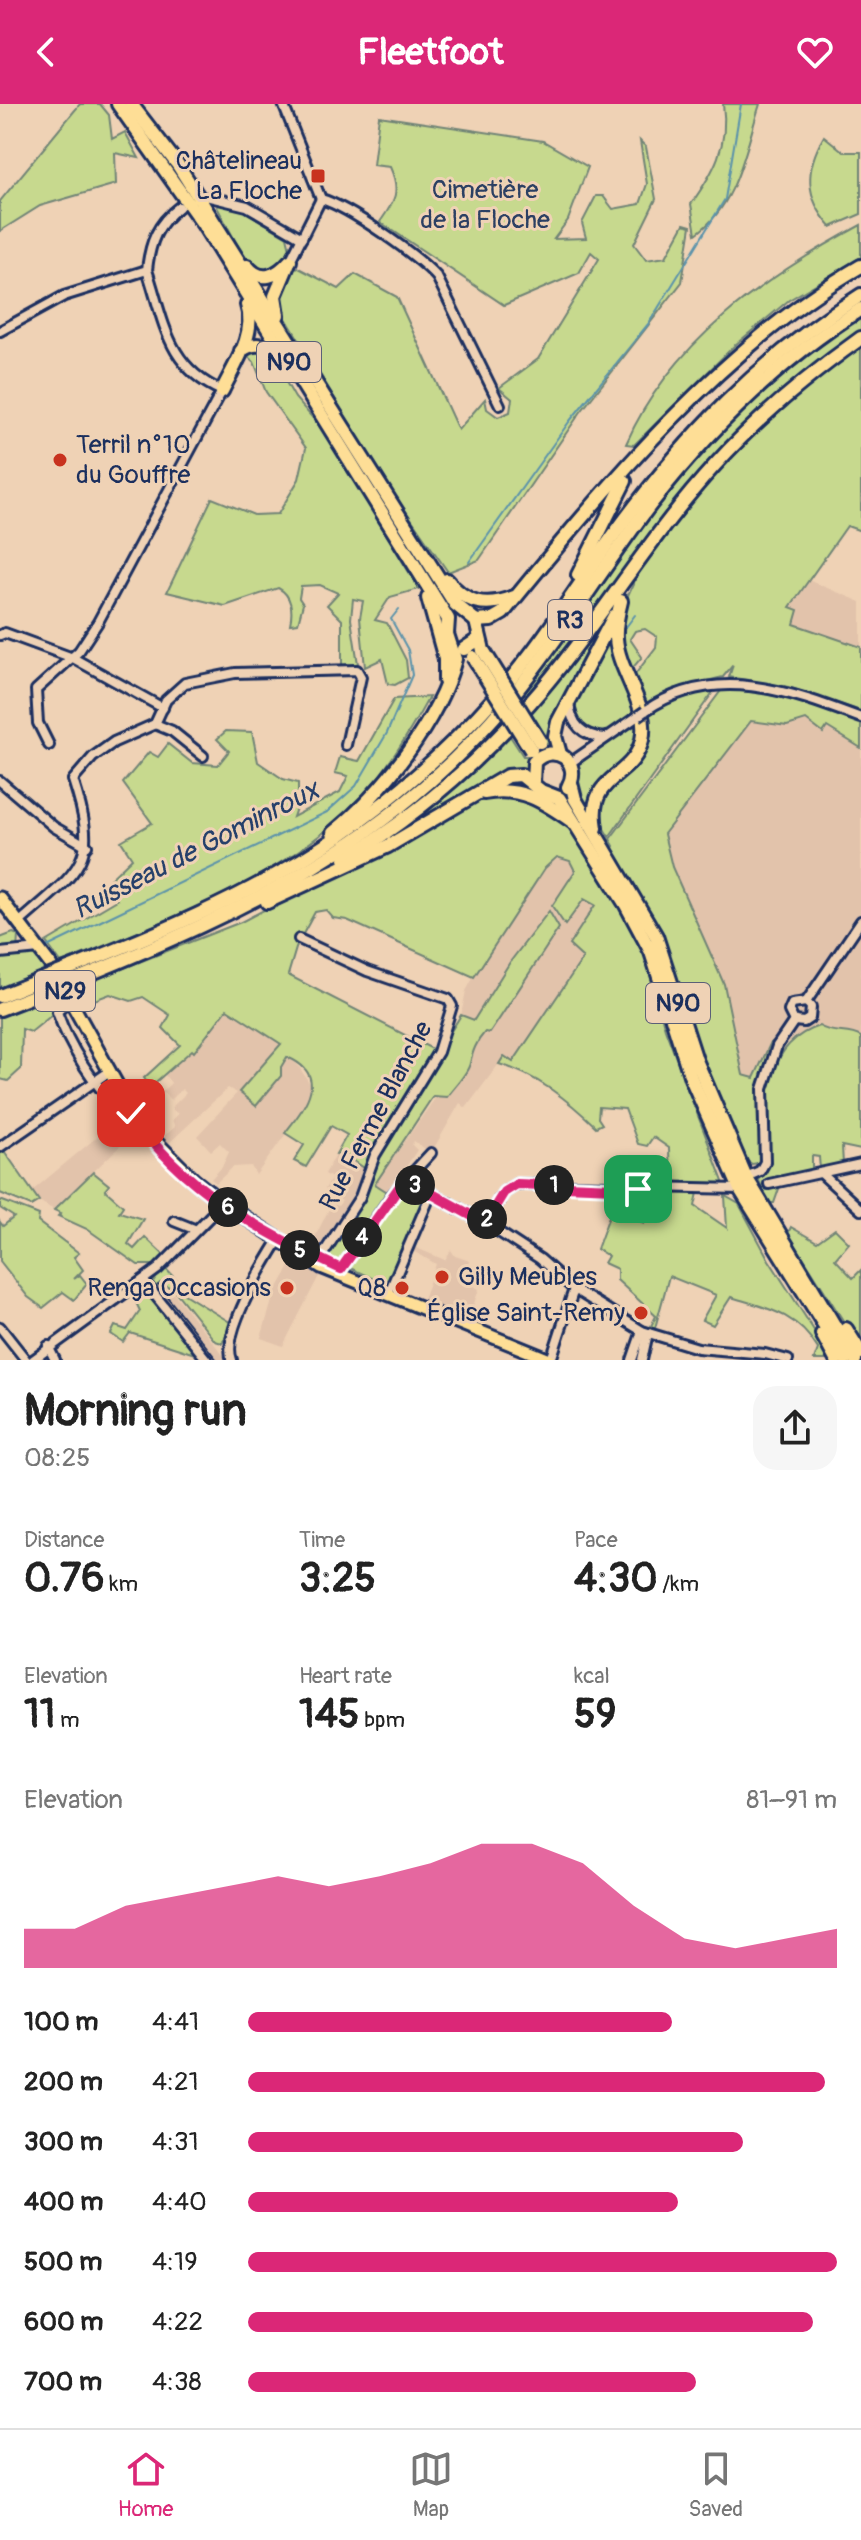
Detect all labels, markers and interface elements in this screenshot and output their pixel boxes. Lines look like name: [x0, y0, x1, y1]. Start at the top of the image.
icon: back: [24, 30, 68, 74]
text: Fleetfoot: [358, 30, 503, 75]
icon: heart: [793, 30, 837, 74]
place label: Châtelineau La Floche: [176, 145, 302, 207]
marker: Châtelineau La Floche: [309, 167, 327, 185]
park label: Cimetière de la Floche: [420, 174, 550, 236]
road number: N90: [257, 342, 321, 382]
place label: Terril n°10 du Gouffre: [76, 429, 191, 491]
marker: Terril n°10 du Gouffre: [51, 451, 69, 469]
road number: R3: [548, 600, 592, 640]
water label: Ruisseau de Gominroux: [67, 771, 328, 927]
road number: N29: [35, 971, 95, 1011]
road number: N90: [646, 983, 710, 1023]
street label: Rue Ferme Blanche: [313, 1016, 440, 1216]
pin: [97, 1079, 165, 1147]
icon: check: [109, 1091, 153, 1135]
pin: [604, 1155, 672, 1223]
pin: 3: [395, 1165, 435, 1205]
pin: 1: [534, 1165, 574, 1205]
icon: arrive: [616, 1167, 660, 1211]
text: 3: [409, 1171, 421, 1199]
text: 1: [550, 1171, 558, 1199]
pin: 6: [208, 1187, 248, 1227]
text: 6: [222, 1193, 234, 1221]
pin: 2: [467, 1199, 507, 1239]
text: 2: [481, 1205, 493, 1233]
pin: 4: [342, 1217, 382, 1257]
text: 4: [356, 1223, 368, 1251]
pin: 5: [280, 1230, 320, 1270]
text: 5: [294, 1236, 306, 1264]
place label: Gilly Meubles: [458, 1261, 597, 1293]
marker: Gilly Meubles: [433, 1268, 451, 1286]
place label: Renga Occasions: [87, 1272, 271, 1304]
place label: Q8: [357, 1272, 386, 1304]
marker: Renga Occasions: [278, 1279, 296, 1297]
marker: Q8: [393, 1279, 411, 1297]
place label: Église Saint-Remy: [427, 1297, 625, 1329]
marker: Église Saint-Remy: [632, 1304, 650, 1322]
text: Morning run: [24, 1384, 247, 1439]
button: share: [753, 1386, 837, 1470]
text: 08:25: [24, 1442, 90, 1474]
text: Distance: [24, 1526, 104, 1554]
text: Time: [299, 1526, 345, 1554]
text: Pace: [574, 1526, 618, 1554]
text: 0.76: [24, 1554, 105, 1603]
text: 3:25: [299, 1554, 376, 1603]
text: 4:30: [574, 1554, 658, 1603]
text: km: [105, 1570, 138, 1598]
text: /km: [658, 1570, 699, 1598]
text: Elevation: [24, 1662, 108, 1690]
text: Heart rate: [299, 1662, 392, 1690]
text: kcal: [574, 1662, 610, 1690]
text: 11: [24, 1690, 55, 1739]
text: 145: [299, 1690, 360, 1739]
text: 59: [574, 1690, 616, 1739]
text: m: [55, 1706, 80, 1734]
text: bpm: [360, 1706, 405, 1734]
text: Elevation: [24, 1784, 123, 1816]
text: 81–91 m: [746, 1784, 837, 1816]
text: 100 m: [24, 2006, 98, 2038]
text: 4:41: [152, 2006, 199, 2038]
text: 200 m: [24, 2066, 103, 2098]
text: 4:21: [152, 2066, 199, 2098]
text: 300 m: [24, 2126, 103, 2158]
text: 4:31: [152, 2126, 199, 2158]
text: 400 m: [24, 2186, 103, 2218]
text: 4:40: [152, 2186, 207, 2218]
text: 500 m: [24, 2246, 102, 2278]
text: 4:19: [152, 2246, 198, 2278]
text: 600 m: [24, 2306, 103, 2338]
text: 4:22: [152, 2306, 203, 2338]
text: 700 m: [24, 2366, 102, 2398]
text: 4:38: [152, 2366, 202, 2398]
tab: Home: [118, 2447, 173, 2523]
tab: Map: [409, 2447, 453, 2523]
tab: Saved: [689, 2447, 743, 2523]

